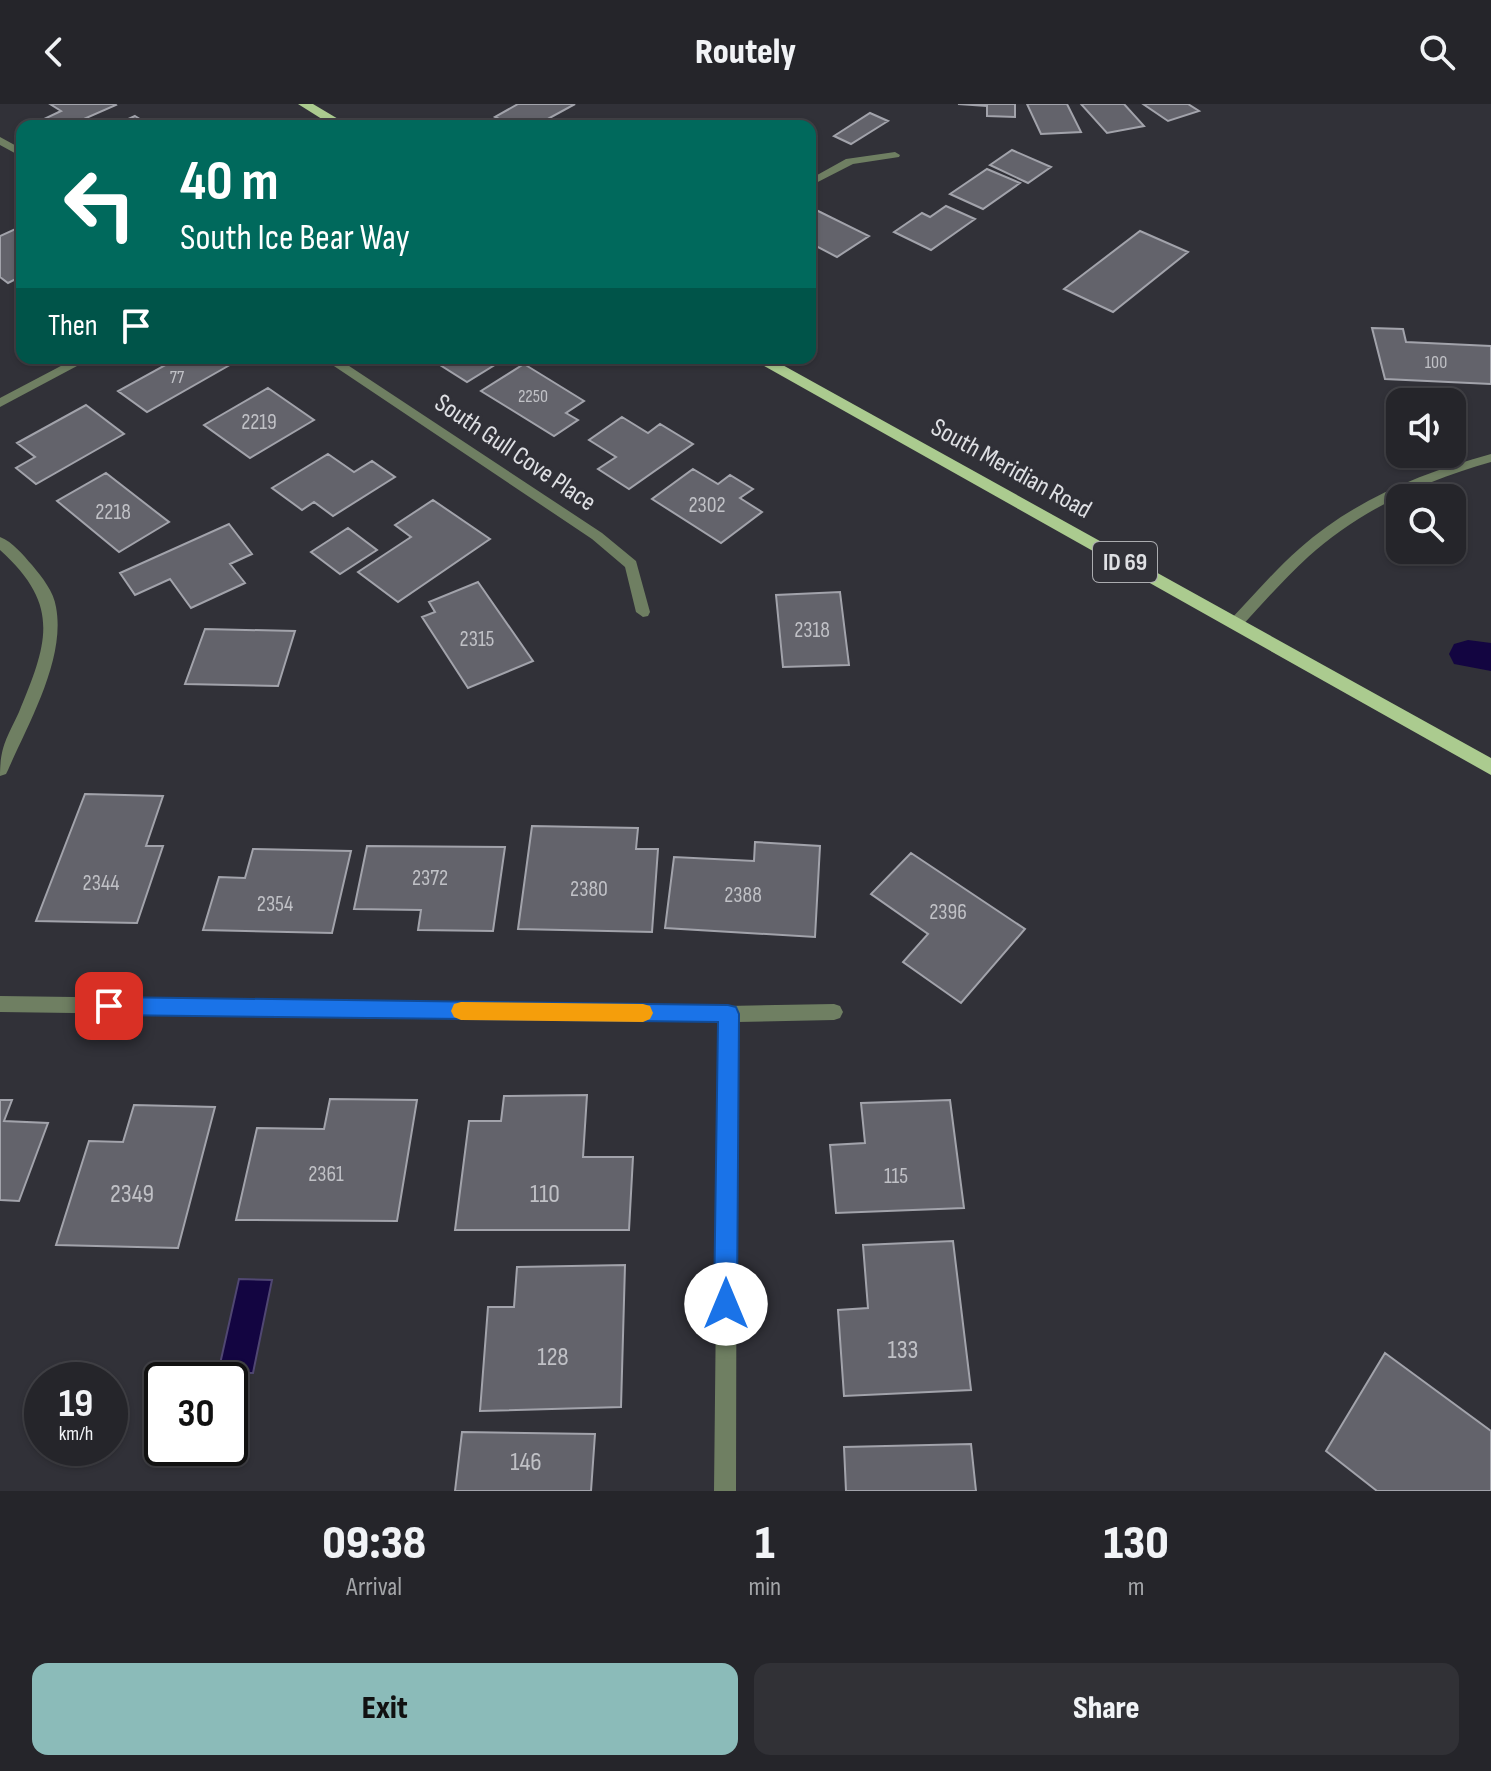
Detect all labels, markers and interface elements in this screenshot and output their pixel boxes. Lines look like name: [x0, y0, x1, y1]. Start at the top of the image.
icon: back: [32, 30, 76, 74]
icon: search: [1415, 30, 1459, 74]
text: Routely: [695, 31, 796, 74]
text: 40 m: [180, 149, 279, 216]
icon: left: [48, 152, 152, 256]
text: South Ice Bear Way: [180, 217, 410, 260]
icon: arrive: [114, 304, 158, 348]
text: Then: [48, 308, 98, 344]
house number: 100: [1425, 352, 1447, 373]
house number: 77: [170, 367, 185, 388]
house number: 2250: [518, 386, 548, 407]
street label: South Gull Cove Place: [429, 388, 601, 518]
map controls: [1386, 388, 1466, 564]
button: sound: [1386, 388, 1466, 468]
house number: 2219: [241, 409, 277, 436]
street label: South Meridian Road: [925, 412, 1097, 526]
button: search: [1386, 484, 1466, 564]
house number: 2302: [688, 492, 726, 519]
house number: 2218: [95, 499, 131, 526]
road number: ID 69: [1093, 542, 1157, 582]
house number: 2318: [794, 617, 830, 644]
house number: 2315: [460, 626, 495, 653]
house number: 2372: [412, 865, 448, 892]
house number: 2344: [83, 870, 119, 897]
house number: 2380: [570, 876, 608, 903]
house number: 2388: [724, 882, 762, 909]
house number: 2354: [257, 891, 293, 918]
house number: 2396: [929, 899, 967, 926]
pin: [75, 972, 143, 1040]
icon: arrive: [87, 984, 131, 1028]
house number: 2361: [308, 1161, 344, 1188]
house number: 115: [884, 1163, 908, 1190]
house number: 2349: [110, 1179, 154, 1210]
house number: 110: [530, 1179, 560, 1210]
position arrow: [684, 1262, 768, 1346]
house number: 133: [888, 1335, 918, 1366]
house number: 128: [537, 1342, 569, 1373]
speed limit sign: 30: [144, 1362, 248, 1466]
text: 19: [59, 1380, 93, 1428]
text: km/h: [59, 1422, 93, 1446]
house number: 146: [510, 1447, 542, 1478]
text: 09:38: [322, 1515, 426, 1572]
text: 1: [755, 1515, 775, 1572]
text: 130: [1103, 1515, 1169, 1572]
text: Arrival: [346, 1572, 402, 1603]
text: min: [748, 1572, 781, 1603]
text: m: [1128, 1572, 1144, 1603]
button: Exit: [32, 1663, 738, 1755]
button: Share: [754, 1663, 1459, 1755]

